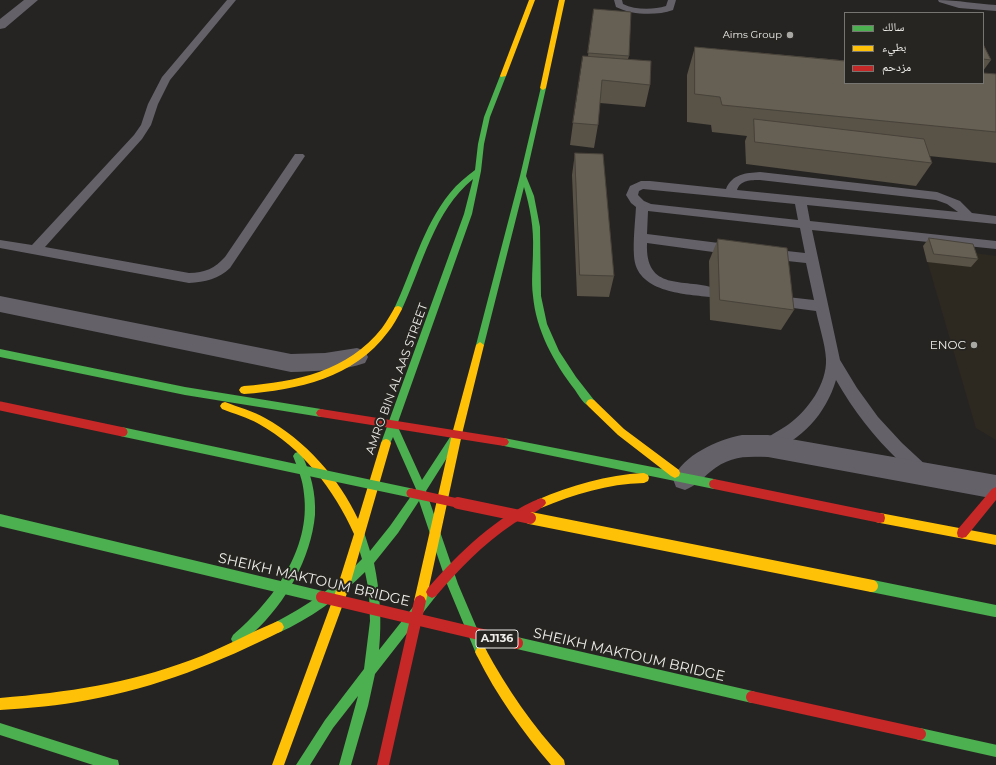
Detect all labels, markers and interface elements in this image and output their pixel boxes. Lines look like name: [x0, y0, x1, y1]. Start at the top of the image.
legend: [844, 12, 984, 84]
text: سالك: [882, 19, 904, 34]
place label: Aims Group: [723, 29, 782, 41]
marker: Aims Group: [785, 30, 795, 40]
text: بطيء: [882, 39, 906, 54]
text: مزدحم: [882, 59, 911, 74]
street label: AMRO BIN AL AAS STREET: [363, 301, 431, 457]
place label: ENOC: [930, 338, 966, 352]
marker: ENOC: [969, 340, 979, 350]
street label: SHEIKH MAKTOUM BRIDGE: [217, 550, 411, 610]
street label: SHEIKH MAKTOUM BRIDGE: [532, 625, 726, 685]
road number: AJ136: [476, 630, 518, 648]

